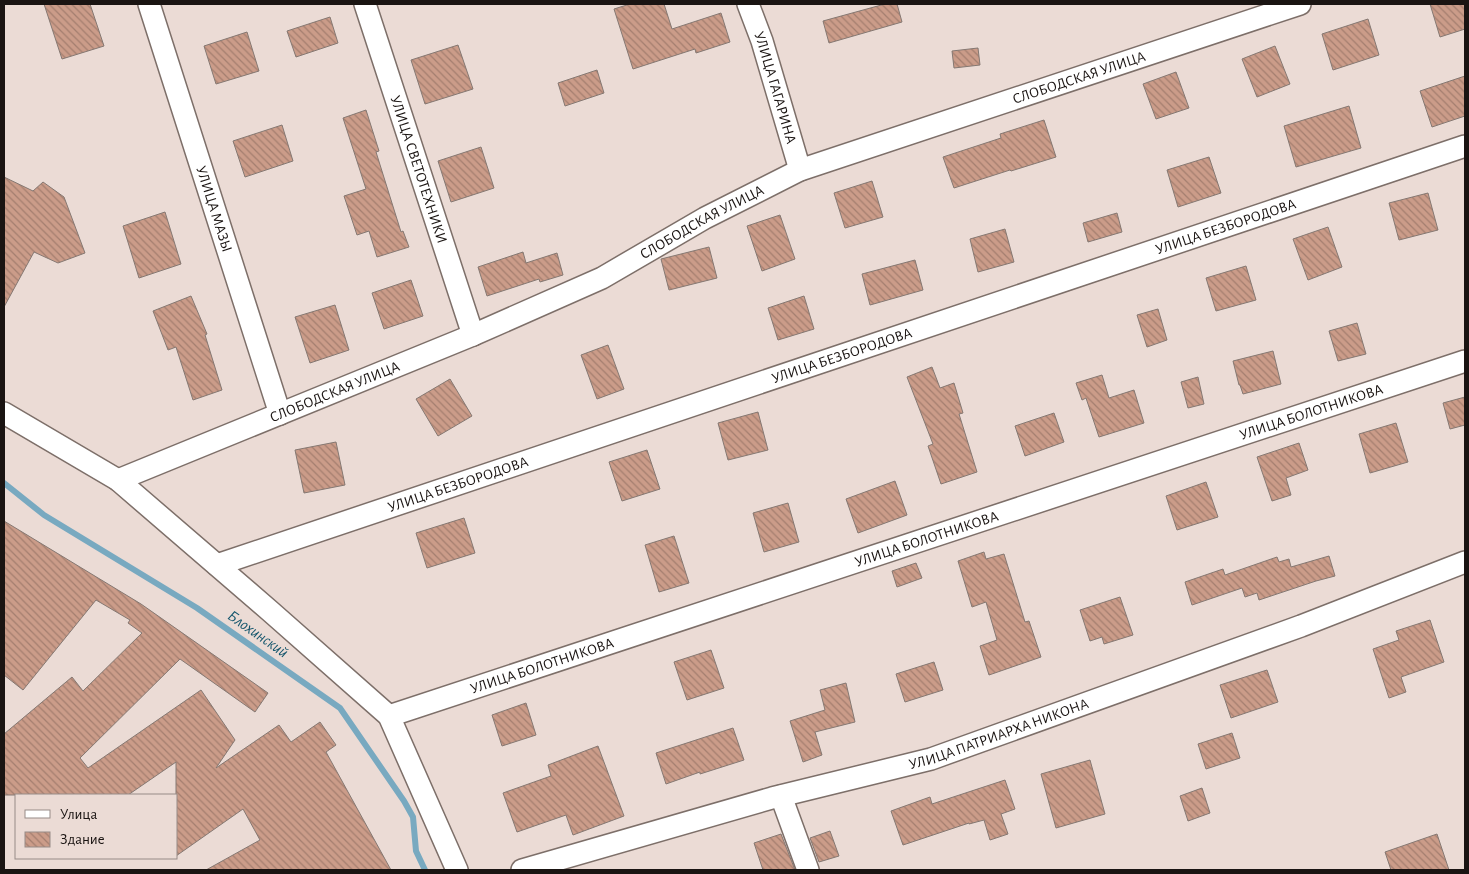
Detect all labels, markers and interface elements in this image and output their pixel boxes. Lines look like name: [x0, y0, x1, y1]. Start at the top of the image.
street label: УЛИЦА ГАГАРИНА: [752, 29, 799, 145]
street label: СЛОБОДСКАЯ УЛИЦА: [1011, 48, 1147, 106]
street label: УЛИЦА СВЕТОТЕХНИКИ: [388, 94, 450, 245]
street label: УЛИЦА МАЗЫ: [194, 164, 235, 254]
street label: СЛОБОДСКАЯ УЛИЦА: [637, 182, 766, 262]
street label: УЛИЦА БЕЗБОРОДОВА: [1154, 196, 1298, 257]
street label: УЛИЦА БЕЗБОРОДОВА: [770, 325, 914, 386]
street label: СЛОБОДСКАЯ УЛИЦА: [268, 358, 402, 425]
street label: УЛИЦА БОЛОТНИКОВА: [1238, 381, 1385, 442]
street label: УЛИЦА БЕЗБОРОДОВА: [386, 454, 530, 515]
street label: УЛИЦА БОЛОТНИКОВА: [853, 508, 1000, 569]
water label: Блохинский: [225, 607, 291, 661]
street label: УЛИЦА БОЛОТНИКОВА: [468, 635, 616, 696]
street label: УЛИЦА ПАТРИАРХА НИКОНА: [907, 695, 1091, 772]
legend: [15, 794, 178, 859]
text: Улица: [60, 807, 97, 822]
text: Здание: [60, 832, 105, 847]

